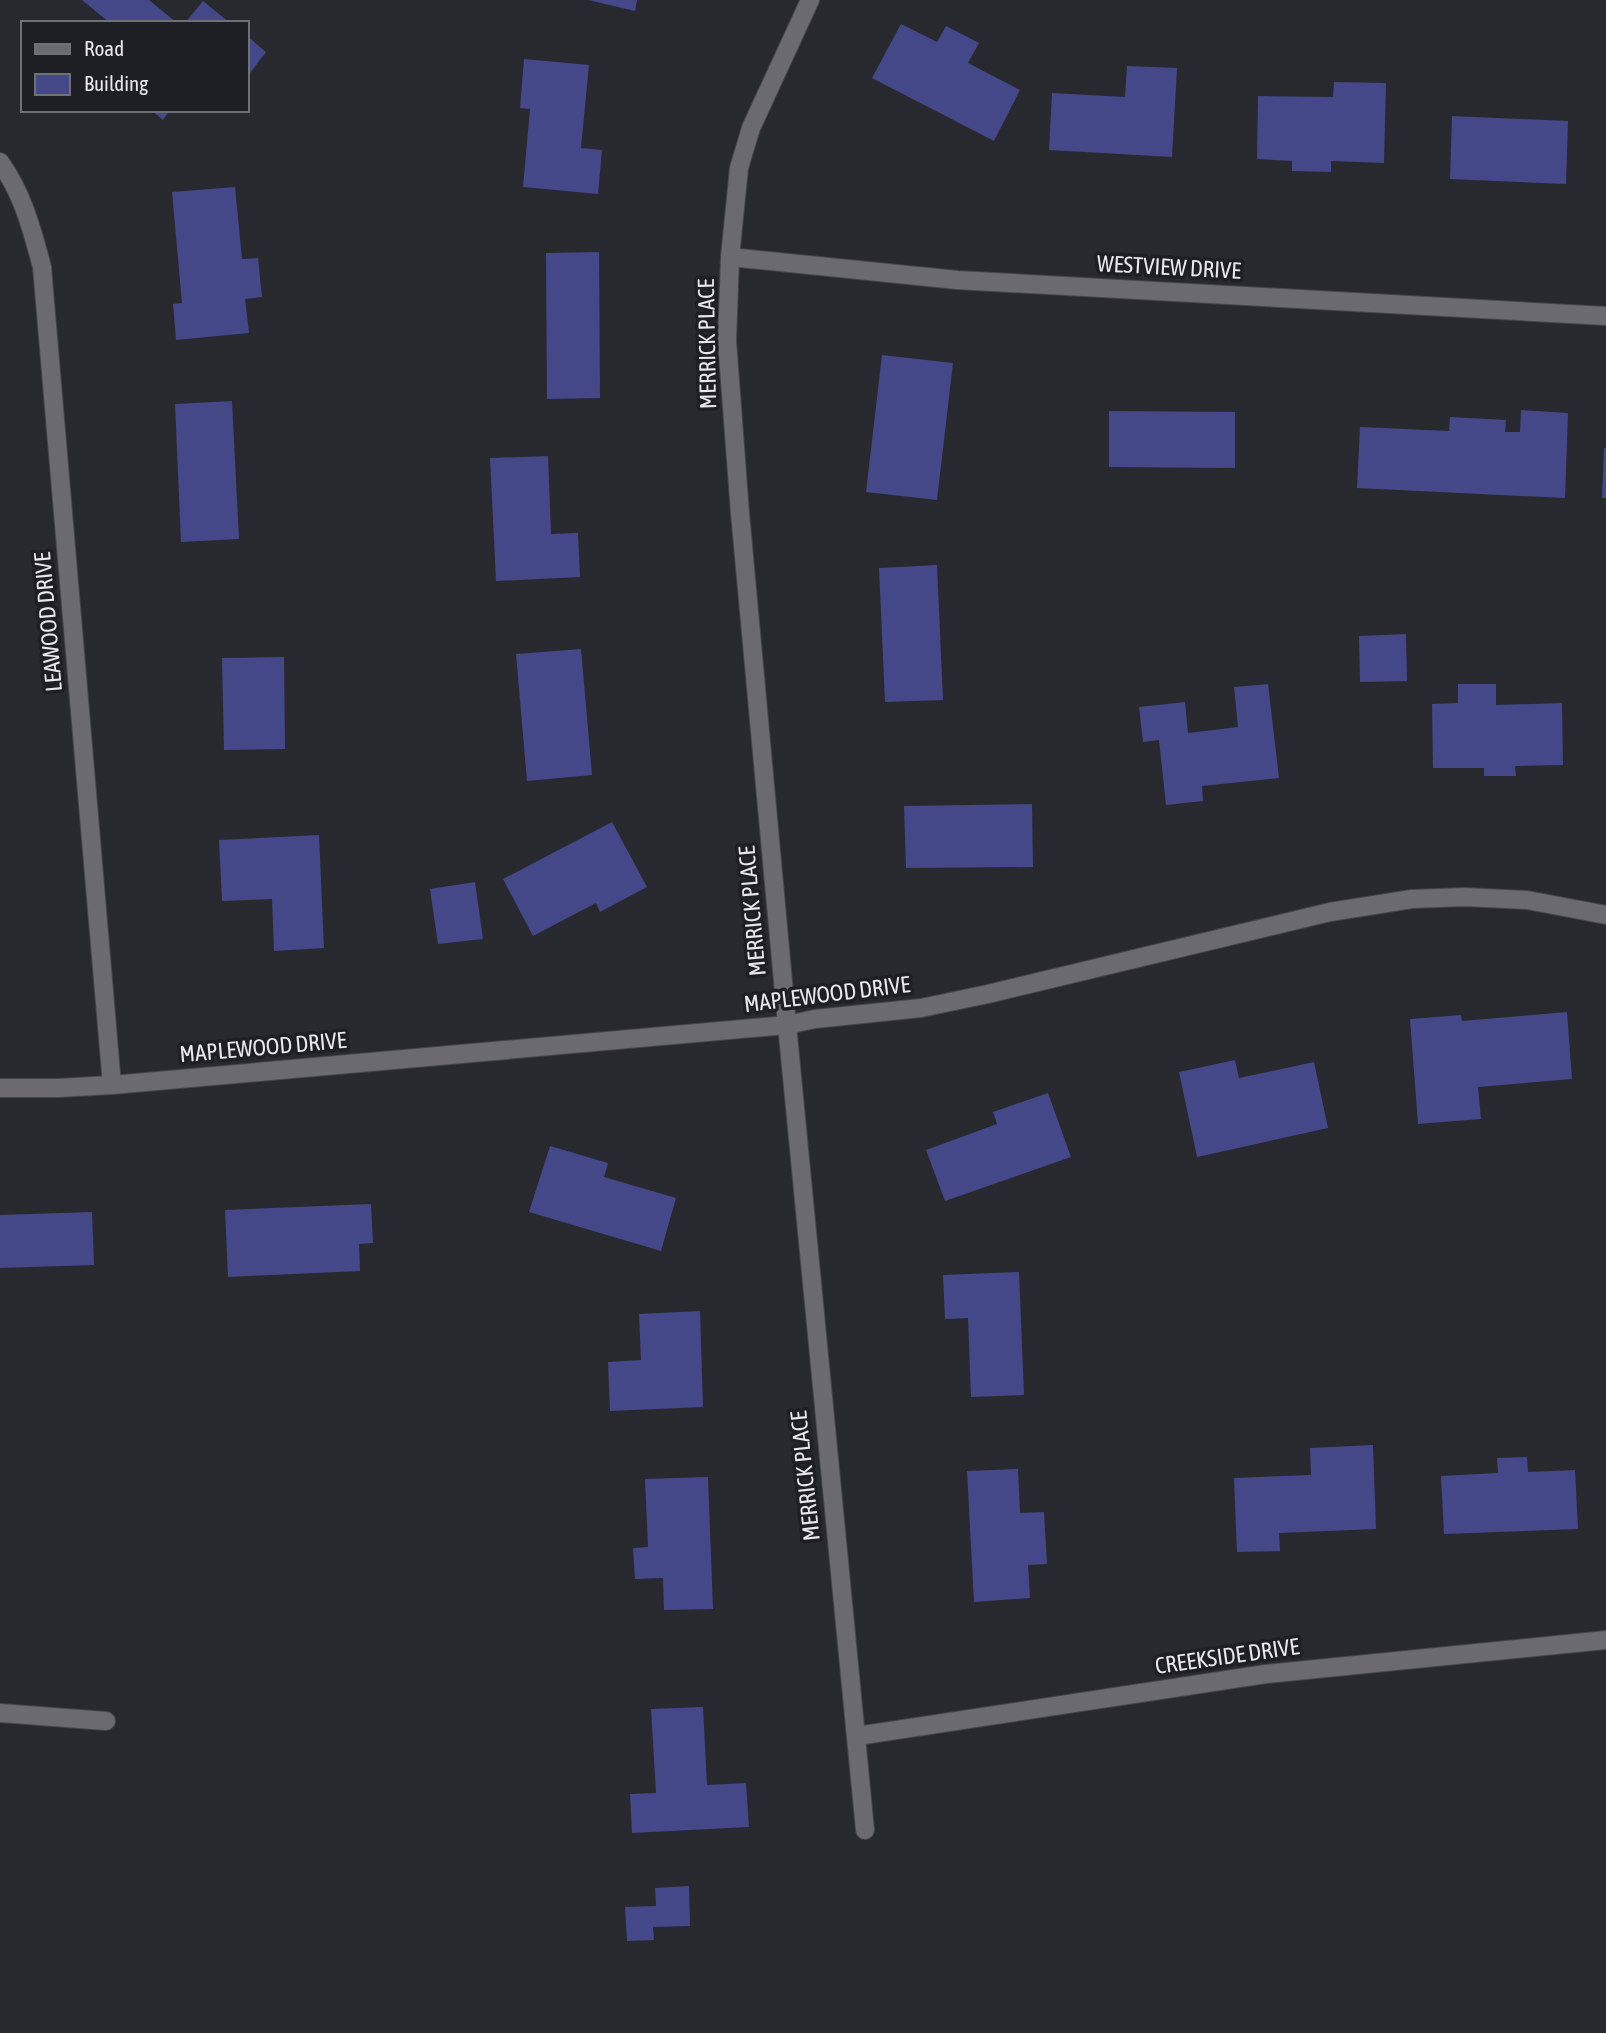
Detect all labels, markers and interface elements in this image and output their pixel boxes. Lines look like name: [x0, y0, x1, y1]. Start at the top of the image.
legend: [21, 21, 248, 112]
text: Road: [84, 36, 124, 60]
text: Building: [84, 71, 148, 95]
street label: WESTVIEW DRIVE: [1096, 250, 1242, 284]
street label: MERRICK PLACE: [693, 278, 721, 409]
street label: LEAWOOD DRIVE: [29, 551, 67, 693]
street label: MERRICK PLACE: [733, 845, 771, 977]
street label: MAPLEWOOD DRIVE: [742, 971, 912, 1017]
street label: MAPLEWOOD DRIVE: [179, 1027, 348, 1067]
street label: MERRICK PLACE: [785, 1410, 825, 1542]
street label: CREEKSIDE DRIVE: [1153, 1633, 1301, 1679]

